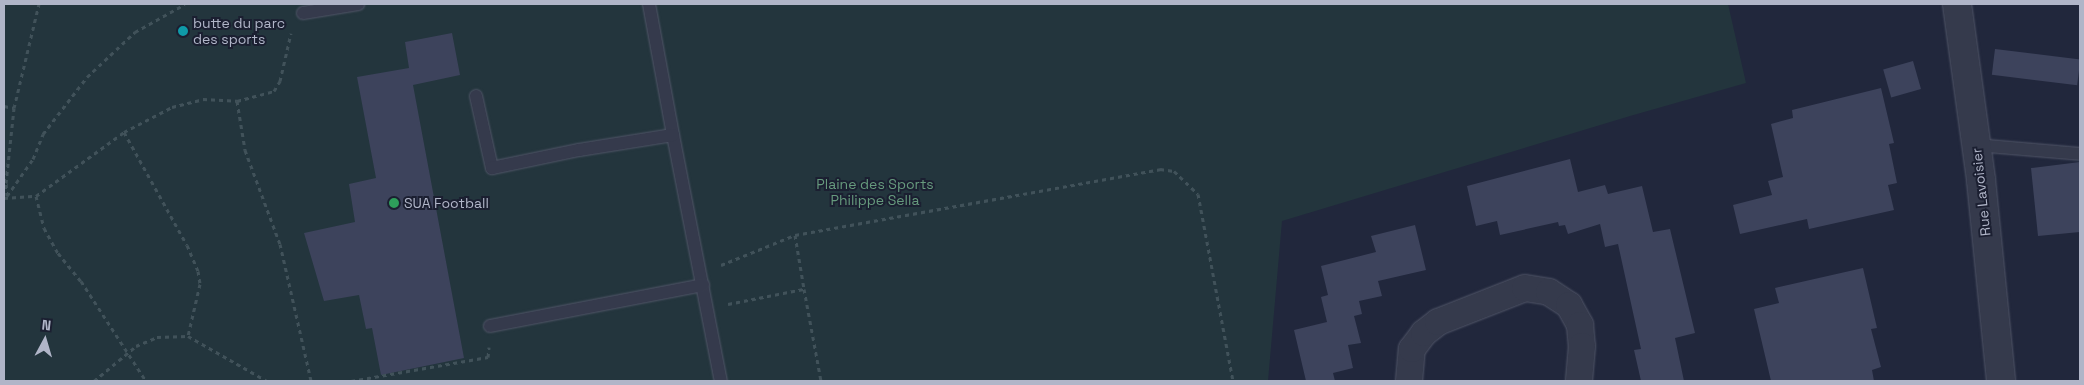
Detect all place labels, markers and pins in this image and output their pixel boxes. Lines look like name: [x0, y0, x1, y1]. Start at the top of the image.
place label: butte du parc des sports: [193, 15, 285, 48]
marker: butte du parc des sports: [177, 25, 189, 37]
place label: SUA Football: [404, 195, 489, 211]
marker: SUA Football: [388, 197, 400, 209]

